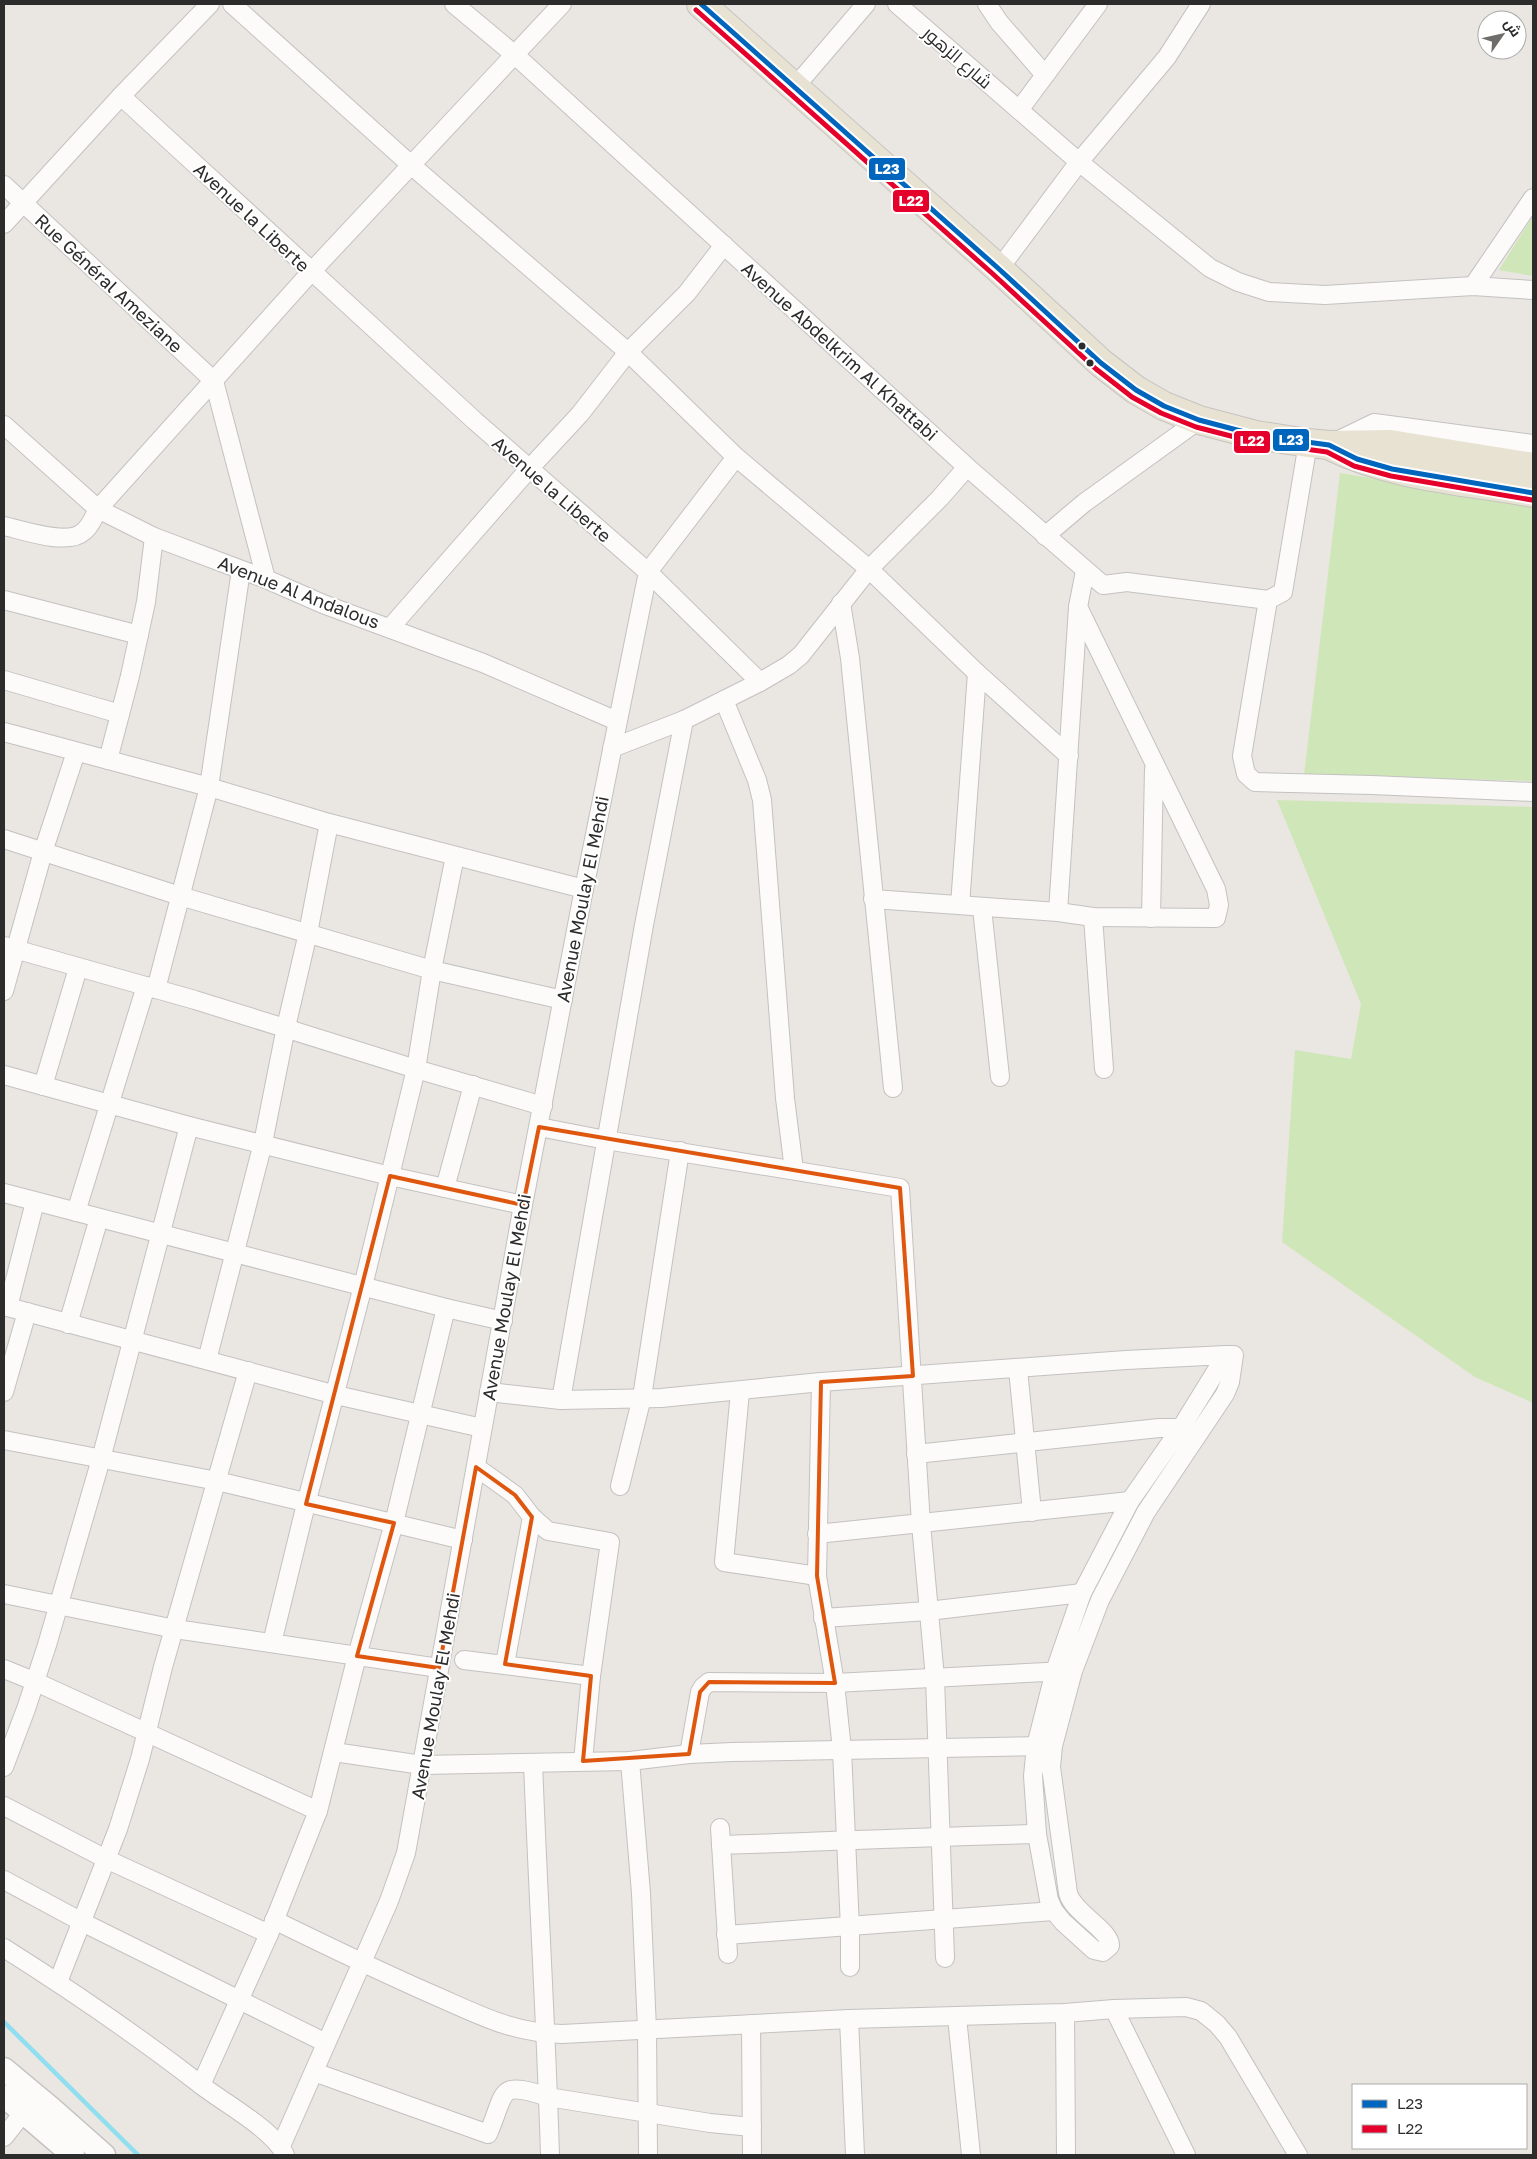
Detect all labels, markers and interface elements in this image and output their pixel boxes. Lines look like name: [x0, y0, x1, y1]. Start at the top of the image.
north arrow: [1477, 10, 1527, 60]
text: ش: [1500, 15, 1525, 40]
street label: شارع الزهور: [917, 20, 997, 94]
line badge: L23: [868, 157, 906, 181]
street label: Avenue la Liberte: [190, 158, 314, 276]
text: L23: [874, 160, 900, 177]
line badge: L22: [892, 189, 930, 213]
text: L22: [898, 192, 924, 209]
street label: Rue Général Ameziane: [31, 209, 187, 357]
street label: Avenue Abdelkrim Al Khattabi: [737, 257, 943, 445]
unlabelled marker: [1077, 341, 1087, 351]
unlabelled marker: [1085, 358, 1095, 368]
line badge: L23: [1272, 428, 1310, 452]
line badge: L22: [1233, 430, 1271, 454]
street label: Avenue la Liberte: [488, 431, 616, 547]
text: L23: [1278, 431, 1304, 448]
text: L22: [1239, 432, 1265, 449]
street label: Avenue Al Andalous: [215, 551, 383, 633]
street label: Avenue Moulay El Mehdi: [551, 794, 613, 1004]
street label: Avenue Moulay El Mehdi: [477, 1192, 535, 1402]
street label: Avenue Moulay El Mehdi: [406, 1591, 464, 1801]
legend: [1352, 2084, 1527, 2149]
text: L23: [1397, 2094, 1423, 2112]
text: L22: [1397, 2119, 1423, 2137]

